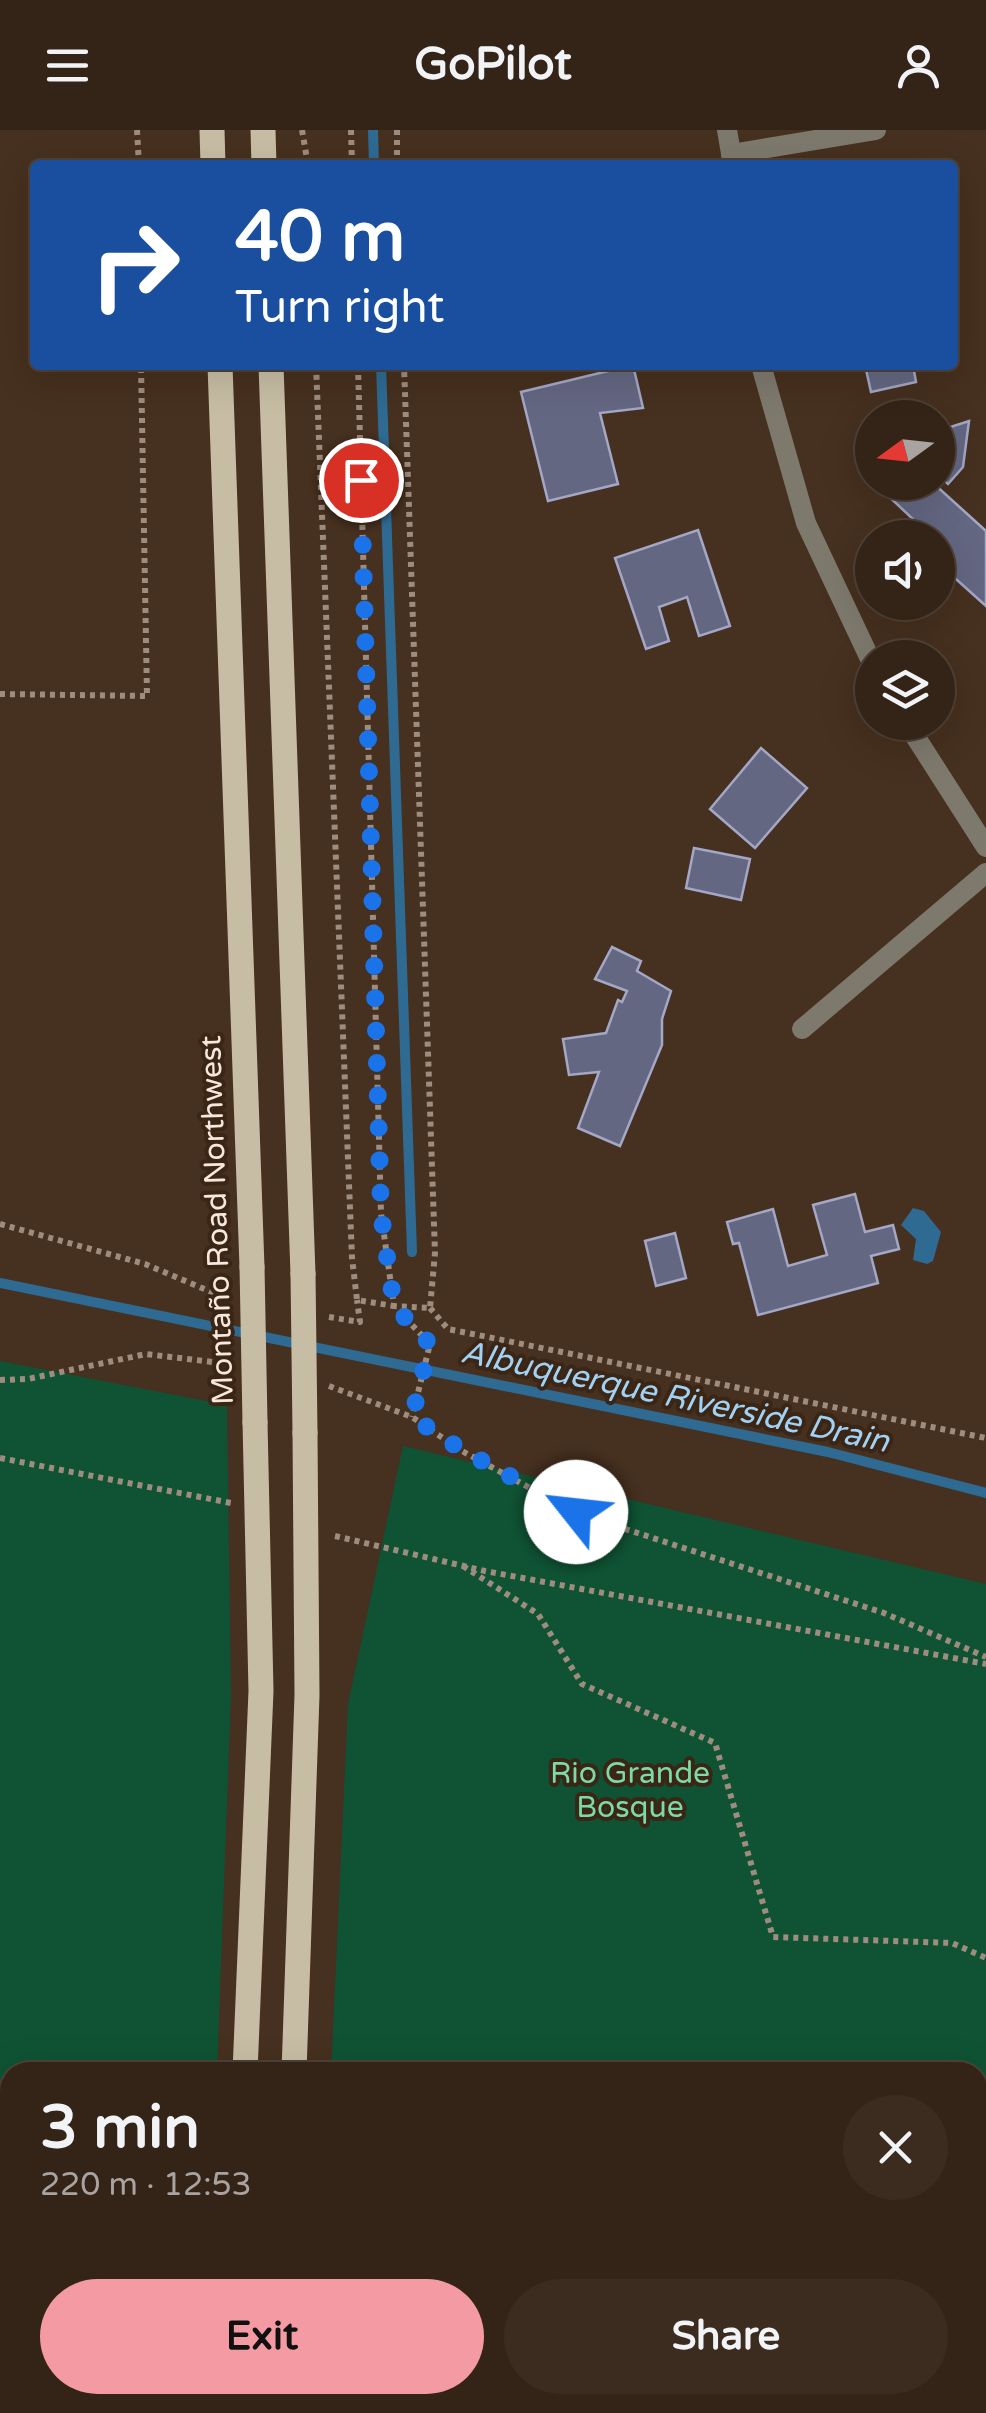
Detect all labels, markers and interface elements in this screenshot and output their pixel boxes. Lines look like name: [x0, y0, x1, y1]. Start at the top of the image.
icon: menu: [40, 38, 95, 93]
text: GoPilot: [414, 38, 572, 92]
icon: person: [891, 38, 946, 93]
text: 40 m: [235, 196, 405, 280]
icon: right: [70, 200, 200, 330]
text: Turn right: [235, 281, 444, 335]
north arrow: [855, 400, 955, 500]
map controls: [855, 400, 955, 740]
pin: [319, 438, 404, 523]
icon: arrive: [334, 453, 389, 508]
button: sound: [855, 520, 955, 620]
button: layers: [855, 640, 955, 740]
street label: Montaño Road Northwest: [192, 1035, 242, 1405]
water label: Albuquerque Riverside Drain: [458, 1333, 894, 1461]
position arrow: [524, 1460, 628, 1564]
park label: Rio Grande Bosque: [550, 1755, 710, 1826]
text: 3 min: [40, 2092, 200, 2164]
button: close: [843, 2095, 948, 2200]
text: 220 m · 12:53: [40, 2166, 252, 2204]
button: Exit: [40, 2279, 484, 2394]
button: Share: [504, 2279, 948, 2394]

